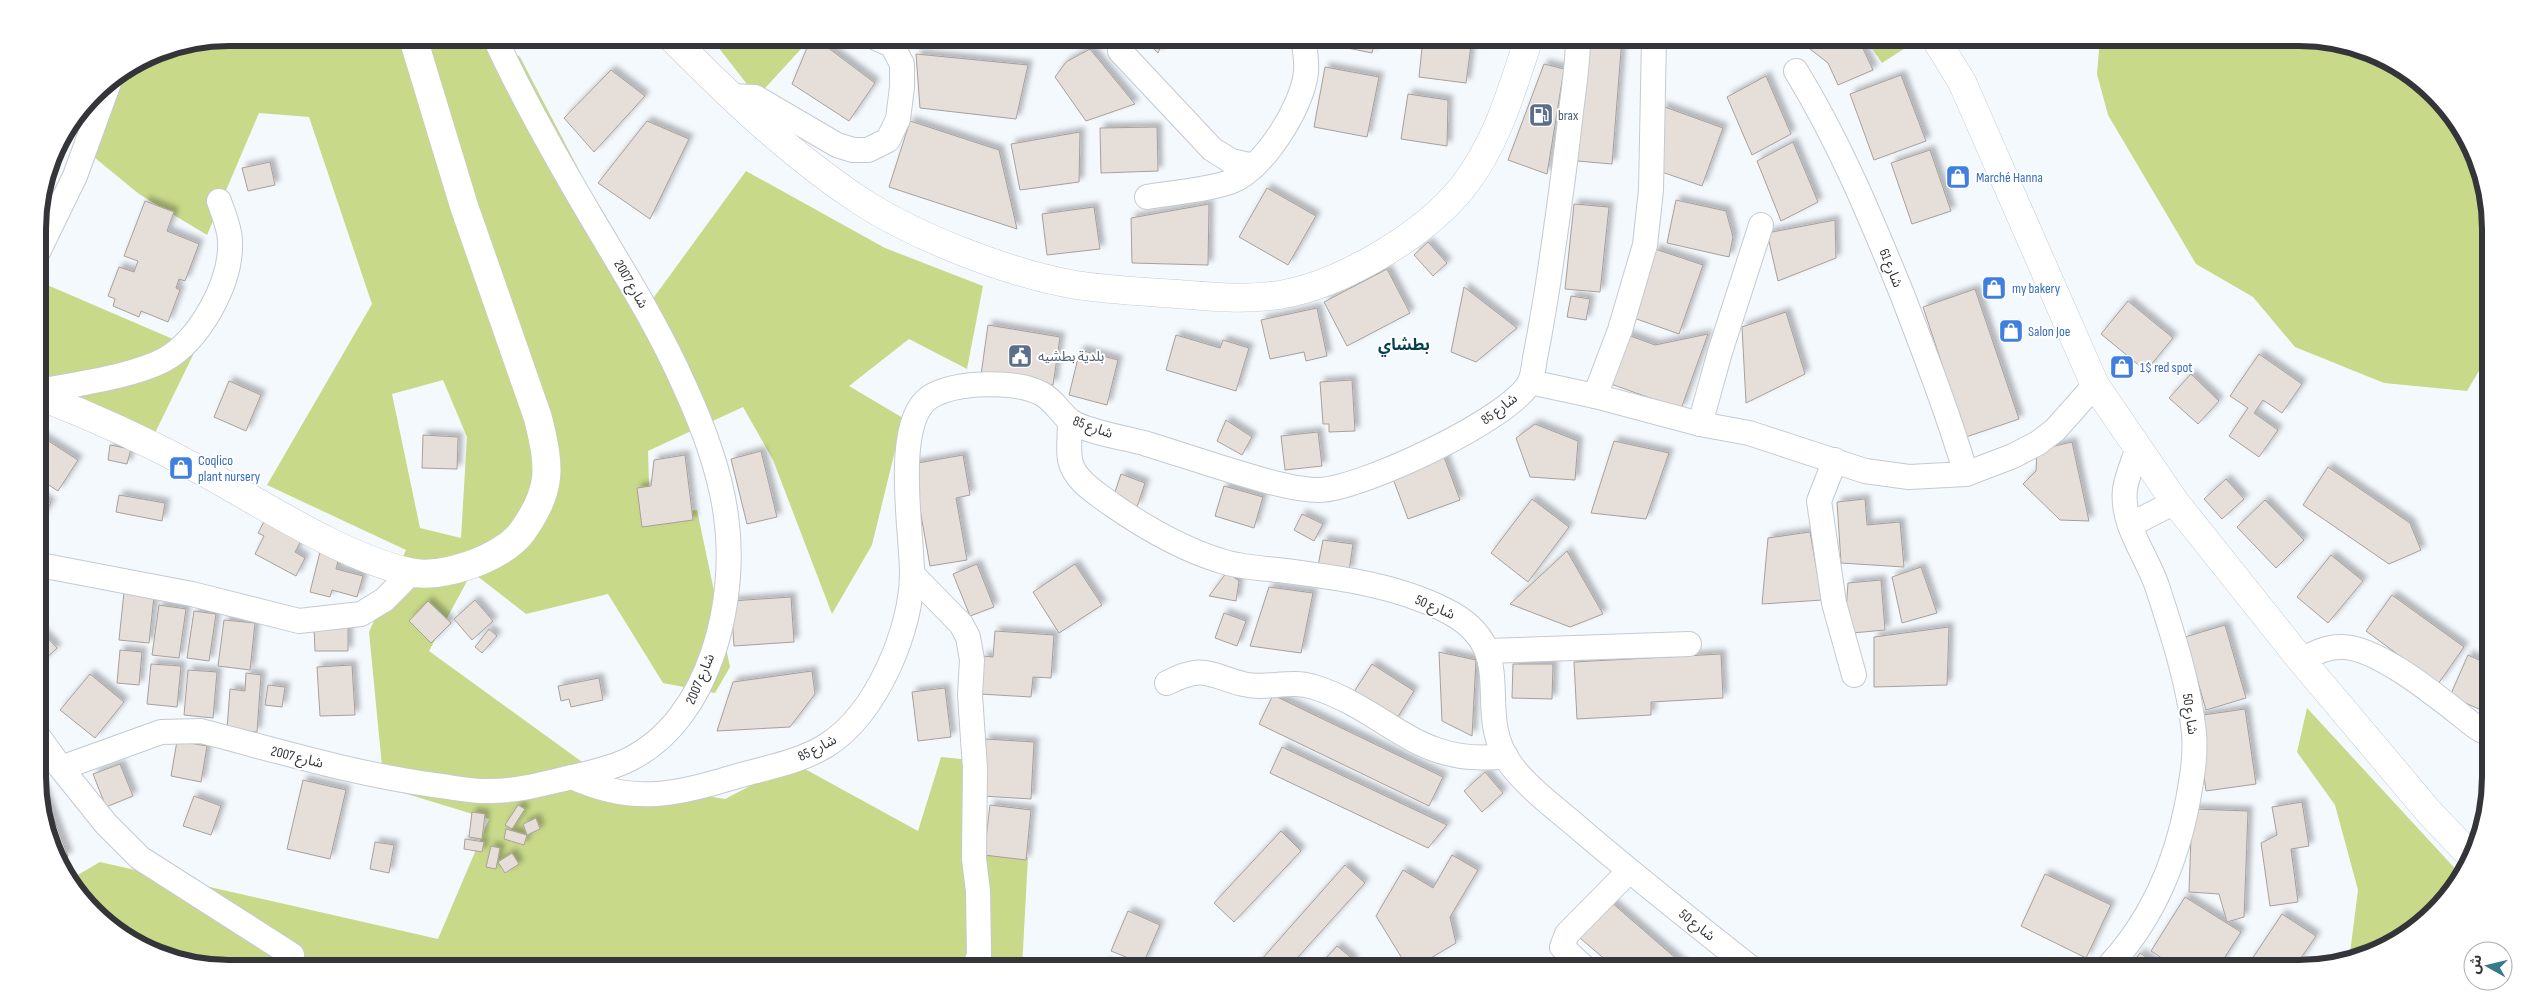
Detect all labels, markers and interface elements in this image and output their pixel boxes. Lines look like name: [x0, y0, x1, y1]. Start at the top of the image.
fuel station icon: brax: [1528, 102, 1554, 128]
place label: brax: [1558, 107, 1579, 124]
shop icon: Marché Hanna: [1945, 164, 1971, 190]
place label: Marché Hanna: [1976, 169, 2043, 186]
street label: شارع 61: [1874, 246, 1906, 291]
street label: شارع 2007: [609, 257, 652, 312]
shop icon: my bakery: [1981, 275, 2007, 301]
place label: my bakery: [2012, 280, 2061, 297]
shop icon: Salon Joe: [1998, 318, 2024, 344]
place label: Salon Joe: [2028, 323, 2070, 340]
district label: بطشاي: [1378, 336, 1430, 357]
public building icon: بلدية بطشيه: [1007, 343, 1033, 369]
place label: بلدية بطشيه: [1038, 348, 1104, 365]
shop icon: 1$ red spot: [2109, 354, 2135, 380]
place label: 1$ red spot: [2140, 359, 2193, 376]
street label: شارع 85: [1477, 390, 1522, 430]
street label: شارع 85: [1070, 412, 1115, 444]
place label: Coqlico plant nursery: [198, 452, 261, 485]
shop icon: Coqlico plant nursery: [168, 455, 194, 481]
street label: شارع 50: [1412, 591, 1457, 625]
street label: شارع 2007: [682, 651, 720, 708]
street label: شارع 50: [2177, 692, 2201, 736]
street label: شارع 85: [795, 731, 840, 767]
street label: شارع 2007: [269, 742, 325, 774]
street label: شارع 50: [1674, 905, 1718, 946]
north arrow: [2463, 941, 2513, 991]
text: ش: [2466, 954, 2485, 975]

